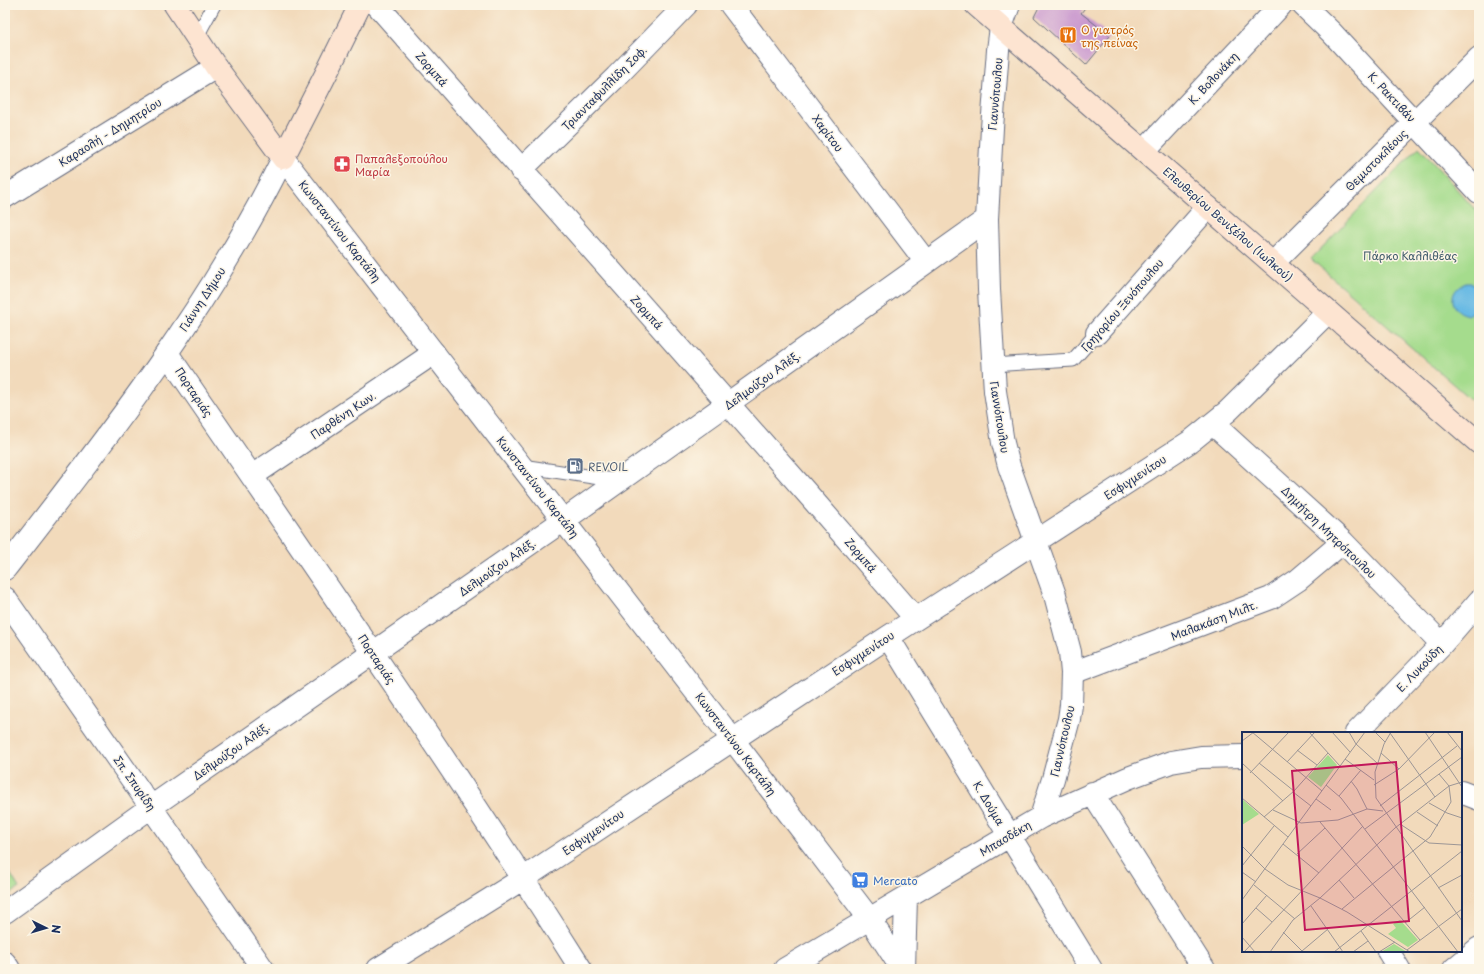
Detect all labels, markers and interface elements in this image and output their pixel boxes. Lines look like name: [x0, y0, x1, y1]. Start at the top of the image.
place label: Ο γιατρός της πείνας: [1081, 21, 1139, 51]
restaurant icon: Ο γιατρός της πείνας: [1058, 25, 1078, 45]
street label: Τριανταφυλλίδη Σοφ.: [558, 41, 651, 134]
street label: Ζορμπά: [412, 48, 452, 90]
street label: Κ. Βολονάκη: [1184, 48, 1242, 108]
street label: Γιαννόπουλου: [983, 57, 1007, 131]
street label: Κ. Ρακτιβάν: [1364, 68, 1420, 126]
street label: Καραολή - Δημητρίου: [55, 93, 165, 171]
street label: Χαρίτου: [808, 111, 848, 155]
street label: Θεμιστοκλέους: [1341, 125, 1411, 195]
place label: Παπαλεξοπούλου Μαρία: [355, 150, 448, 180]
pharmacy icon: Παπαλεξοπούλου Μαρία: [332, 154, 352, 174]
street label: Ελευθερίου Βενιζέλου (Ιωλκού): [1159, 163, 1297, 285]
street label: Κωνσταντίνου Καρτάλη: [295, 177, 385, 285]
park label: Πάρκο Καλλιθέας: [1363, 247, 1458, 264]
street label: Γρηγορίου Ξενόπουλου: [1077, 255, 1167, 355]
street label: Γιάννη Δήμου: [175, 263, 229, 335]
street label: Ζορμπά: [627, 291, 667, 333]
street label: Δελμούζου Αλέξ.: [720, 346, 804, 413]
street label: Πορταριάς: [171, 364, 217, 421]
street label: Γιαννόπουλου: [986, 380, 1014, 454]
street label: Παρθένη Κων.: [307, 387, 379, 443]
street label: Κωνσταντίνου Καρτάλη: [493, 433, 583, 541]
street label: Εσφιγμενίτου: [1100, 450, 1170, 504]
fuel station icon: REVOIL: [565, 456, 585, 476]
place label: REVOIL: [588, 458, 629, 475]
street label: Δημήτρη Μητρόπουλου: [1278, 482, 1380, 582]
street label: Δελμούζου Αλέξ.: [455, 534, 539, 600]
street label: Ζορμπά: [841, 534, 881, 576]
street label: Μαλακάση Μιλτ.: [1168, 596, 1260, 644]
street label: Εσφιγμενίτου: [828, 626, 898, 680]
street label: Πορταριάς: [354, 631, 400, 688]
street label: Ε. Λυκούδη: [1392, 641, 1446, 695]
street label: Κωνσταντίνου Καρτάλη: [692, 689, 780, 799]
street label: Γιαννόπουλου: [1046, 704, 1078, 778]
street label: Δελμούζου Αλέξ.: [189, 718, 273, 784]
inset map: [1242, 732, 1462, 952]
street label: Σπ. Σπυρίδη: [110, 752, 160, 814]
street label: Κ. Δούμα: [969, 777, 1009, 829]
street label: Εσφιγμενίτου: [559, 805, 627, 859]
street label: Μπασδέκη: [976, 816, 1034, 860]
supermarket icon: Mercato: [850, 870, 870, 890]
place label: Mercato: [873, 872, 918, 889]
north arrow: [26, 908, 66, 948]
text: N: [48, 924, 65, 934]

